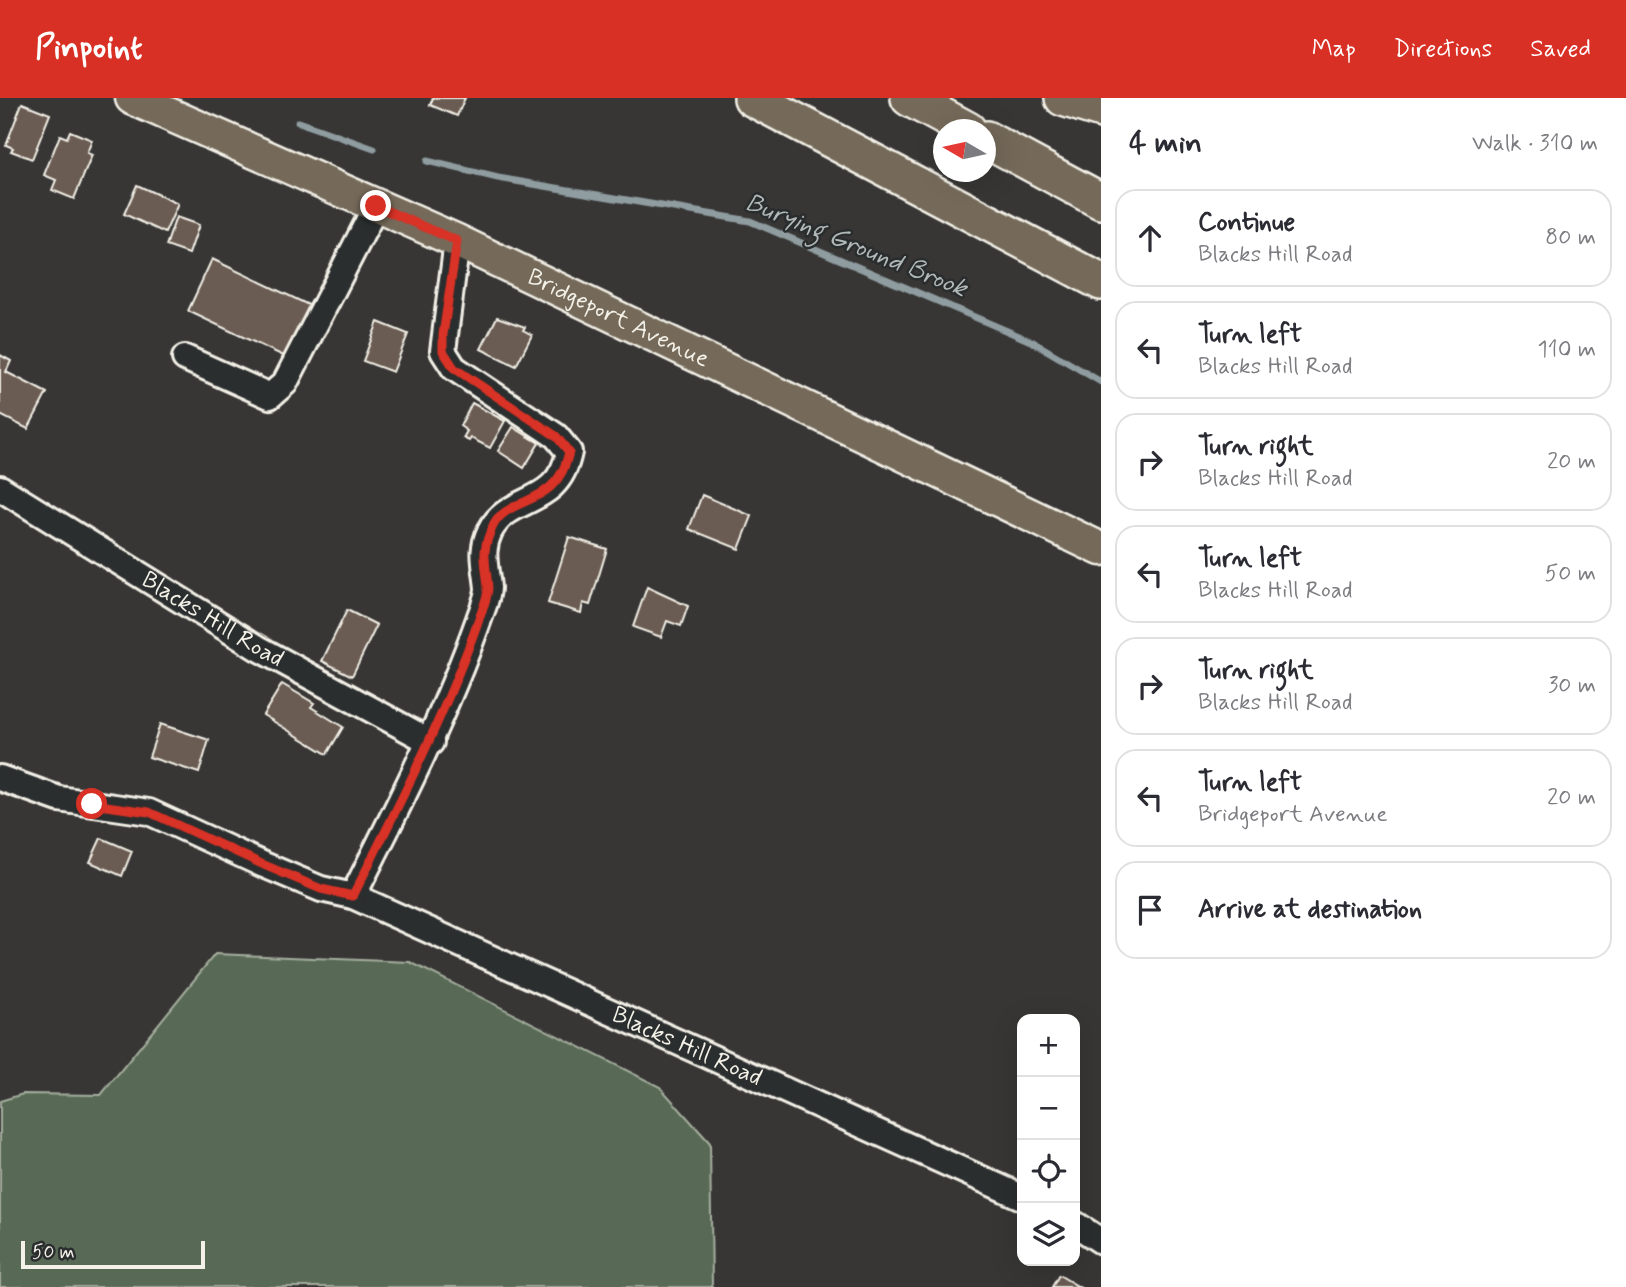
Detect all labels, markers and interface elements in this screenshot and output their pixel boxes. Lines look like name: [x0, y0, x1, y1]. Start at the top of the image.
text: Pinpoint: [35, 27, 143, 71]
text: Map: [1312, 34, 1356, 65]
text: Directions: [1394, 34, 1492, 65]
text: Saved: [1530, 34, 1591, 65]
north arrow: [933, 119, 996, 182]
text: 4 min: [1129, 124, 1202, 163]
text: Walk · 310 m: [1472, 129, 1598, 159]
water label: Burying Ground Brook: [739, 186, 974, 310]
route end: [360, 190, 391, 221]
text: Continue: [1198, 206, 1295, 240]
icon: ahead: [1131, 219, 1169, 257]
text: 80 m: [1545, 223, 1596, 253]
text: Blacks Hill Road: [1198, 240, 1353, 270]
street label: Bridgeport Avenue: [522, 261, 715, 375]
text: Turn left: [1198, 318, 1302, 352]
icon: left: [1131, 331, 1169, 369]
text: 110 m: [1537, 335, 1596, 365]
text: Blacks Hill Road: [1198, 352, 1353, 382]
text: Turn right: [1198, 430, 1314, 464]
icon: right: [1131, 443, 1169, 481]
text: 20 m: [1547, 447, 1596, 477]
text: Blacks Hill Road: [1198, 464, 1353, 494]
text: Turn left: [1198, 542, 1302, 576]
icon: left: [1131, 555, 1169, 593]
text: 50 m: [1545, 559, 1596, 589]
street label: Blacks Hill Road: [136, 564, 289, 675]
text: Blacks Hill Road: [1198, 576, 1353, 606]
text: Turn right: [1198, 654, 1314, 688]
icon: right: [1131, 667, 1169, 705]
text: 30 m: [1548, 671, 1596, 701]
text: Blacks Hill Road: [1198, 688, 1353, 718]
text: Turn left: [1198, 766, 1302, 800]
icon: left: [1131, 779, 1169, 817]
text: 20 m: [1547, 783, 1596, 813]
route start: [76, 788, 107, 819]
text: Bridgeport Avenue: [1198, 800, 1388, 830]
icon: arrive: [1131, 891, 1169, 929]
text: Arrive at destination: [1198, 893, 1422, 927]
street label: Blacks Hill Road: [607, 999, 767, 1094]
map controls: [1017, 1014, 1080, 1266]
button: +: [1017, 1014, 1080, 1077]
button: −: [1017, 1077, 1080, 1140]
button: locate: [1017, 1140, 1080, 1203]
button: layers: [1017, 1203, 1080, 1266]
scale bar: [21, 1238, 205, 1270]
text: 50 m: [32, 1240, 75, 1265]

